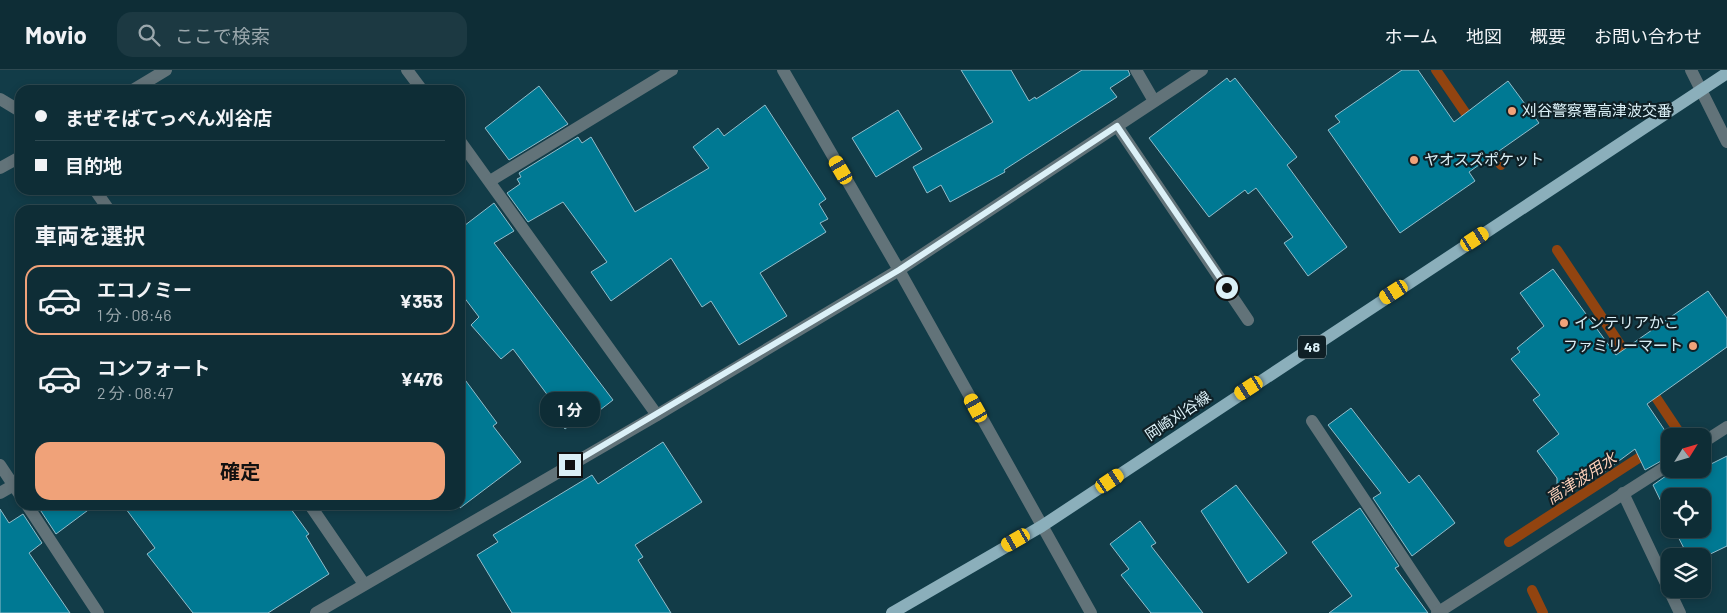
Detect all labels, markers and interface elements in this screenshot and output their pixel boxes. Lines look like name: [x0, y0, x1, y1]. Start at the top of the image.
search box: [117, 12, 467, 57]
text: Movio: [25, 20, 87, 49]
icon: search: [135, 21, 163, 49]
text: ここで検索: [175, 24, 270, 47]
text: ホーム: [1385, 25, 1438, 47]
text: 地図: [1466, 25, 1502, 47]
text: 概要: [1530, 25, 1566, 47]
text: お問い合わせ: [1594, 25, 1702, 47]
place label: 刈谷警察署高津波交番: [1522, 101, 1672, 119]
marker: 刈谷警察署高津波交番: [1506, 105, 1518, 117]
text: まぜそばてっぺん刈谷店: [65, 106, 272, 129]
place label: ヤオスズポケット: [1424, 150, 1544, 168]
car: [827, 153, 854, 187]
text: 目的地: [65, 154, 122, 177]
marker: ヤオスズポケット: [1408, 154, 1420, 166]
text: 車両を選択: [35, 222, 145, 248]
car: [1458, 225, 1491, 253]
route start: [1216, 277, 1238, 299]
icon: car: [37, 278, 82, 323]
text: エコノミー: [97, 278, 192, 301]
car: [1377, 278, 1410, 306]
text: ¥353: [399, 289, 443, 312]
text: 1 分 · 08:46: [97, 305, 171, 324]
place label: インテリアかこ: [1574, 313, 1679, 331]
marker: インテリアかこ: [1558, 317, 1570, 329]
road number: 48: [1298, 336, 1326, 358]
place label: ファミリーマート: [1563, 336, 1683, 354]
marker: ファミリーマート: [1687, 340, 1699, 352]
icon: car: [37, 356, 82, 401]
text: コンフォート: [97, 356, 210, 379]
text: ¥476: [400, 367, 443, 390]
car: [1232, 374, 1265, 402]
text: 2 分 · 08:47: [97, 383, 173, 402]
street label: 岡崎刈谷線: [1141, 387, 1214, 444]
car: [962, 391, 989, 425]
callout: 1 分: [540, 392, 600, 428]
text: 1 分: [558, 400, 582, 419]
north arrow: [1661, 428, 1711, 478]
map controls: [1661, 428, 1711, 598]
button: 確定: [35, 442, 445, 500]
water label: 高津波用水: [1542, 447, 1621, 507]
route end: [559, 454, 581, 476]
car: [1093, 466, 1126, 496]
button: locate: [1661, 488, 1711, 538]
car: [999, 526, 1032, 554]
button: layers: [1661, 548, 1711, 598]

